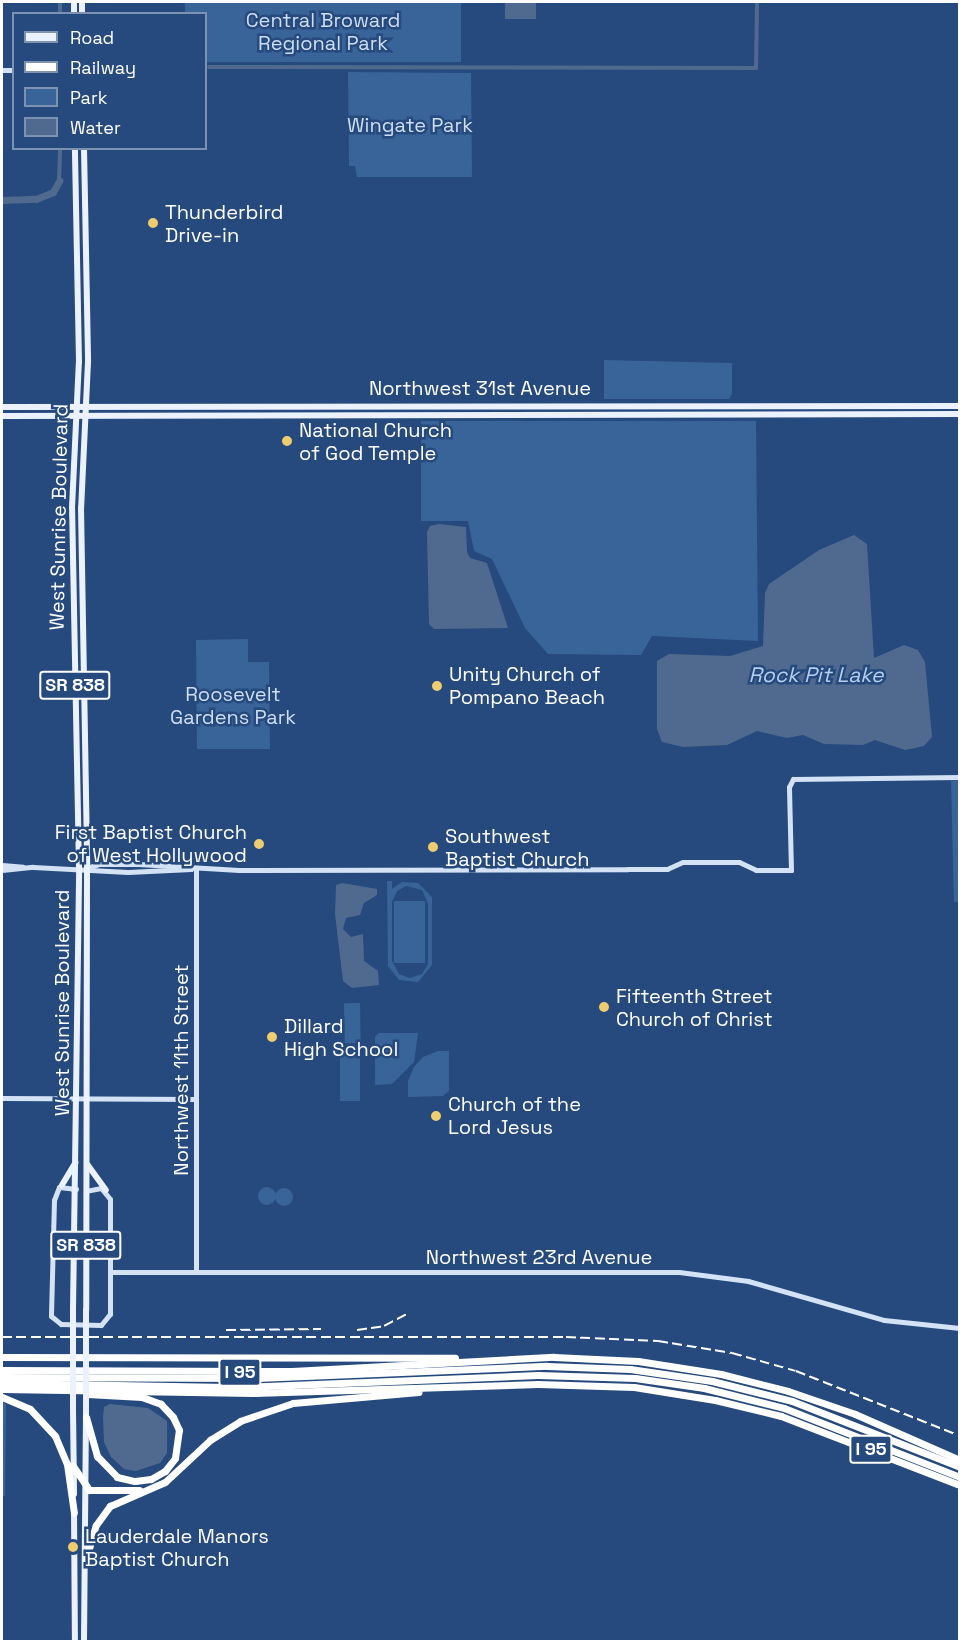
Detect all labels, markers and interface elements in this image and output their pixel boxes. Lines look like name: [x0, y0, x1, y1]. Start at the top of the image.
park label: Central Broward Regional Park: [246, 8, 400, 55]
legend: [12, 12, 207, 150]
text: Road: [70, 26, 114, 49]
text: Railway: [70, 56, 136, 79]
text: Park: [70, 86, 107, 109]
park label: Wingate Park: [347, 113, 473, 137]
text: Water: [70, 116, 121, 139]
place label: Thunderbird Drive-in: [165, 200, 283, 247]
marker: Thunderbird Drive-in: [146, 216, 160, 230]
street label: Northwest 31st Avenue: [369, 376, 591, 400]
street label: West Sunrise Boulevard: [45, 403, 73, 631]
place label: National Church of God Temple: [299, 418, 452, 465]
marker: National Church of God Temple: [280, 434, 294, 448]
place label: Unity Church of Pompano Beach: [449, 662, 605, 709]
water label: Rock Pit Lake: [748, 662, 884, 688]
road number: SR 838: [39, 670, 111, 700]
marker: Unity Church of Pompano Beach: [430, 679, 444, 693]
park label: Roosevelt Gardens Park: [170, 682, 296, 729]
place label: First Baptist Church of West Hollywood: [55, 820, 247, 867]
place label: Southwest Baptist Church: [445, 824, 590, 871]
marker: First Baptist Church of West Hollywood: [252, 837, 266, 851]
marker: Southwest Baptist Church: [426, 840, 440, 854]
street label: West Sunrise Boulevard: [50, 890, 74, 1116]
street label: Northwest 11th Street: [169, 964, 193, 1176]
place label: Fifteenth Street Church of Christ: [616, 984, 773, 1031]
marker: Fifteenth Street Church of Christ: [597, 1000, 611, 1014]
place label: Dillard High School: [284, 1014, 398, 1061]
marker: Dillard High School: [265, 1030, 279, 1044]
place label: Church of the Lord Jesus: [448, 1092, 581, 1139]
marker: Church of the Lord Jesus: [429, 1109, 443, 1123]
road number: SR 838: [50, 1230, 122, 1260]
street label: Northwest 23rd Avenue: [426, 1245, 652, 1269]
road number: I 95: [218, 1357, 262, 1387]
road number: I 95: [848, 1434, 894, 1464]
place label: Lauderdale Manors Baptist Church: [85, 1524, 269, 1571]
marker: Lauderdale Manors Baptist Church: [66, 1540, 80, 1554]

